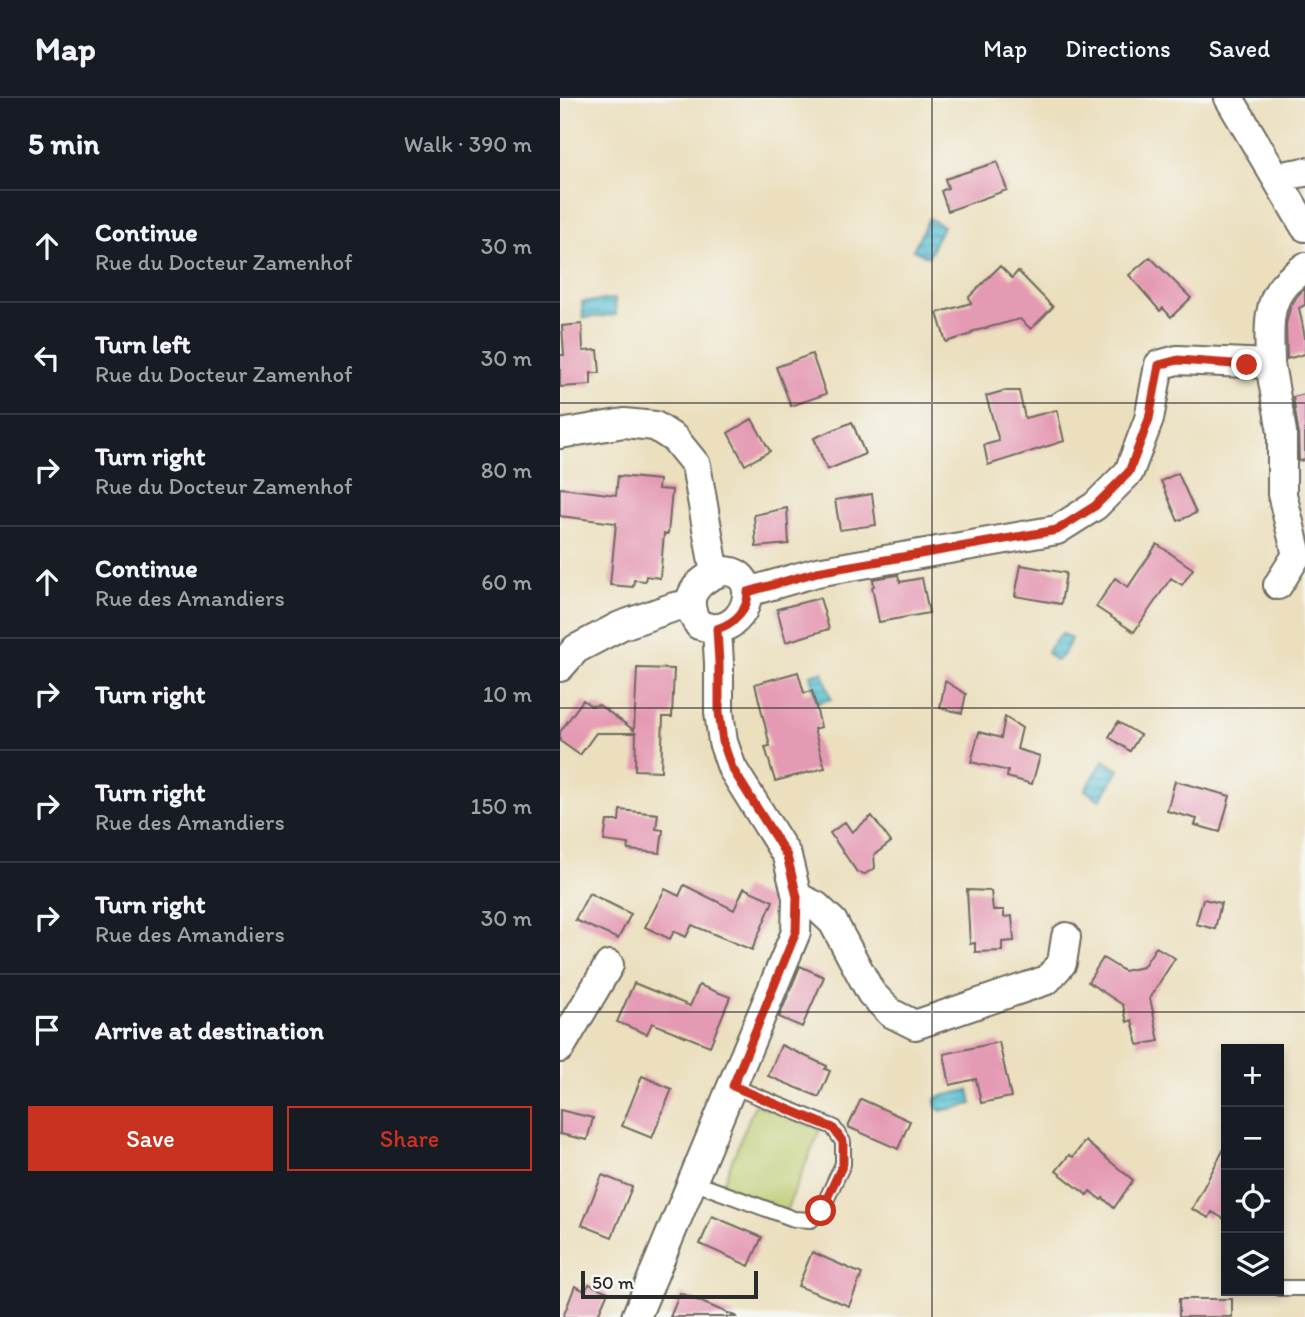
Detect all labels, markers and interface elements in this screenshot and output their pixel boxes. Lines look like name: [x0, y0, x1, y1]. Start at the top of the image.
text: Map: [35, 29, 96, 68]
text: Map: [983, 34, 1027, 63]
text: Directions: [1065, 34, 1171, 63]
text: Saved: [1209, 34, 1270, 63]
text: 5 min: [28, 125, 99, 162]
text: Walk · 390 m: [404, 130, 532, 158]
text: Continue: [95, 216, 198, 248]
icon: ahead: [28, 227, 66, 265]
text: 30 m: [481, 232, 532, 260]
text: Rue du Docteur Zamenhof: [95, 248, 353, 276]
text: Turn left: [95, 328, 191, 360]
icon: left: [28, 339, 66, 377]
text: 30 m: [481, 344, 532, 372]
route end: [1231, 349, 1262, 380]
text: Rue du Docteur Zamenhof: [95, 360, 353, 388]
text: Turn right: [95, 440, 206, 472]
icon: right: [28, 451, 66, 489]
text: 80 m: [481, 456, 532, 484]
text: Rue du Docteur Zamenhof: [95, 472, 353, 500]
text: Continue: [95, 552, 198, 584]
icon: ahead: [28, 563, 66, 601]
text: 60 m: [481, 568, 532, 596]
text: Rue des Amandiers: [95, 584, 285, 612]
icon: right: [28, 675, 66, 713]
text: Turn right: [95, 678, 206, 710]
text: 10 m: [483, 680, 532, 708]
text: Turn right: [95, 776, 206, 808]
icon: right: [28, 787, 66, 825]
text: 150 m: [471, 792, 532, 820]
text: Rue des Amandiers: [95, 808, 285, 836]
text: Turn right: [95, 888, 206, 920]
icon: right: [28, 899, 66, 937]
text: 30 m: [481, 904, 532, 932]
text: Rue des Amandiers: [95, 920, 285, 948]
icon: arrive: [28, 1011, 66, 1049]
text: Arrive at destination: [95, 1014, 324, 1046]
map controls: [1221, 1044, 1284, 1296]
button: +: [1221, 1044, 1284, 1107]
button: Save: [28, 1106, 273, 1171]
button: Share: [287, 1106, 532, 1171]
button: −: [1221, 1107, 1284, 1170]
button: locate: [1221, 1170, 1284, 1233]
route start: [805, 1195, 836, 1226]
button: layers: [1221, 1233, 1284, 1296]
scale bar: [581, 1268, 758, 1300]
text: 50 m: [592, 1271, 634, 1294]

